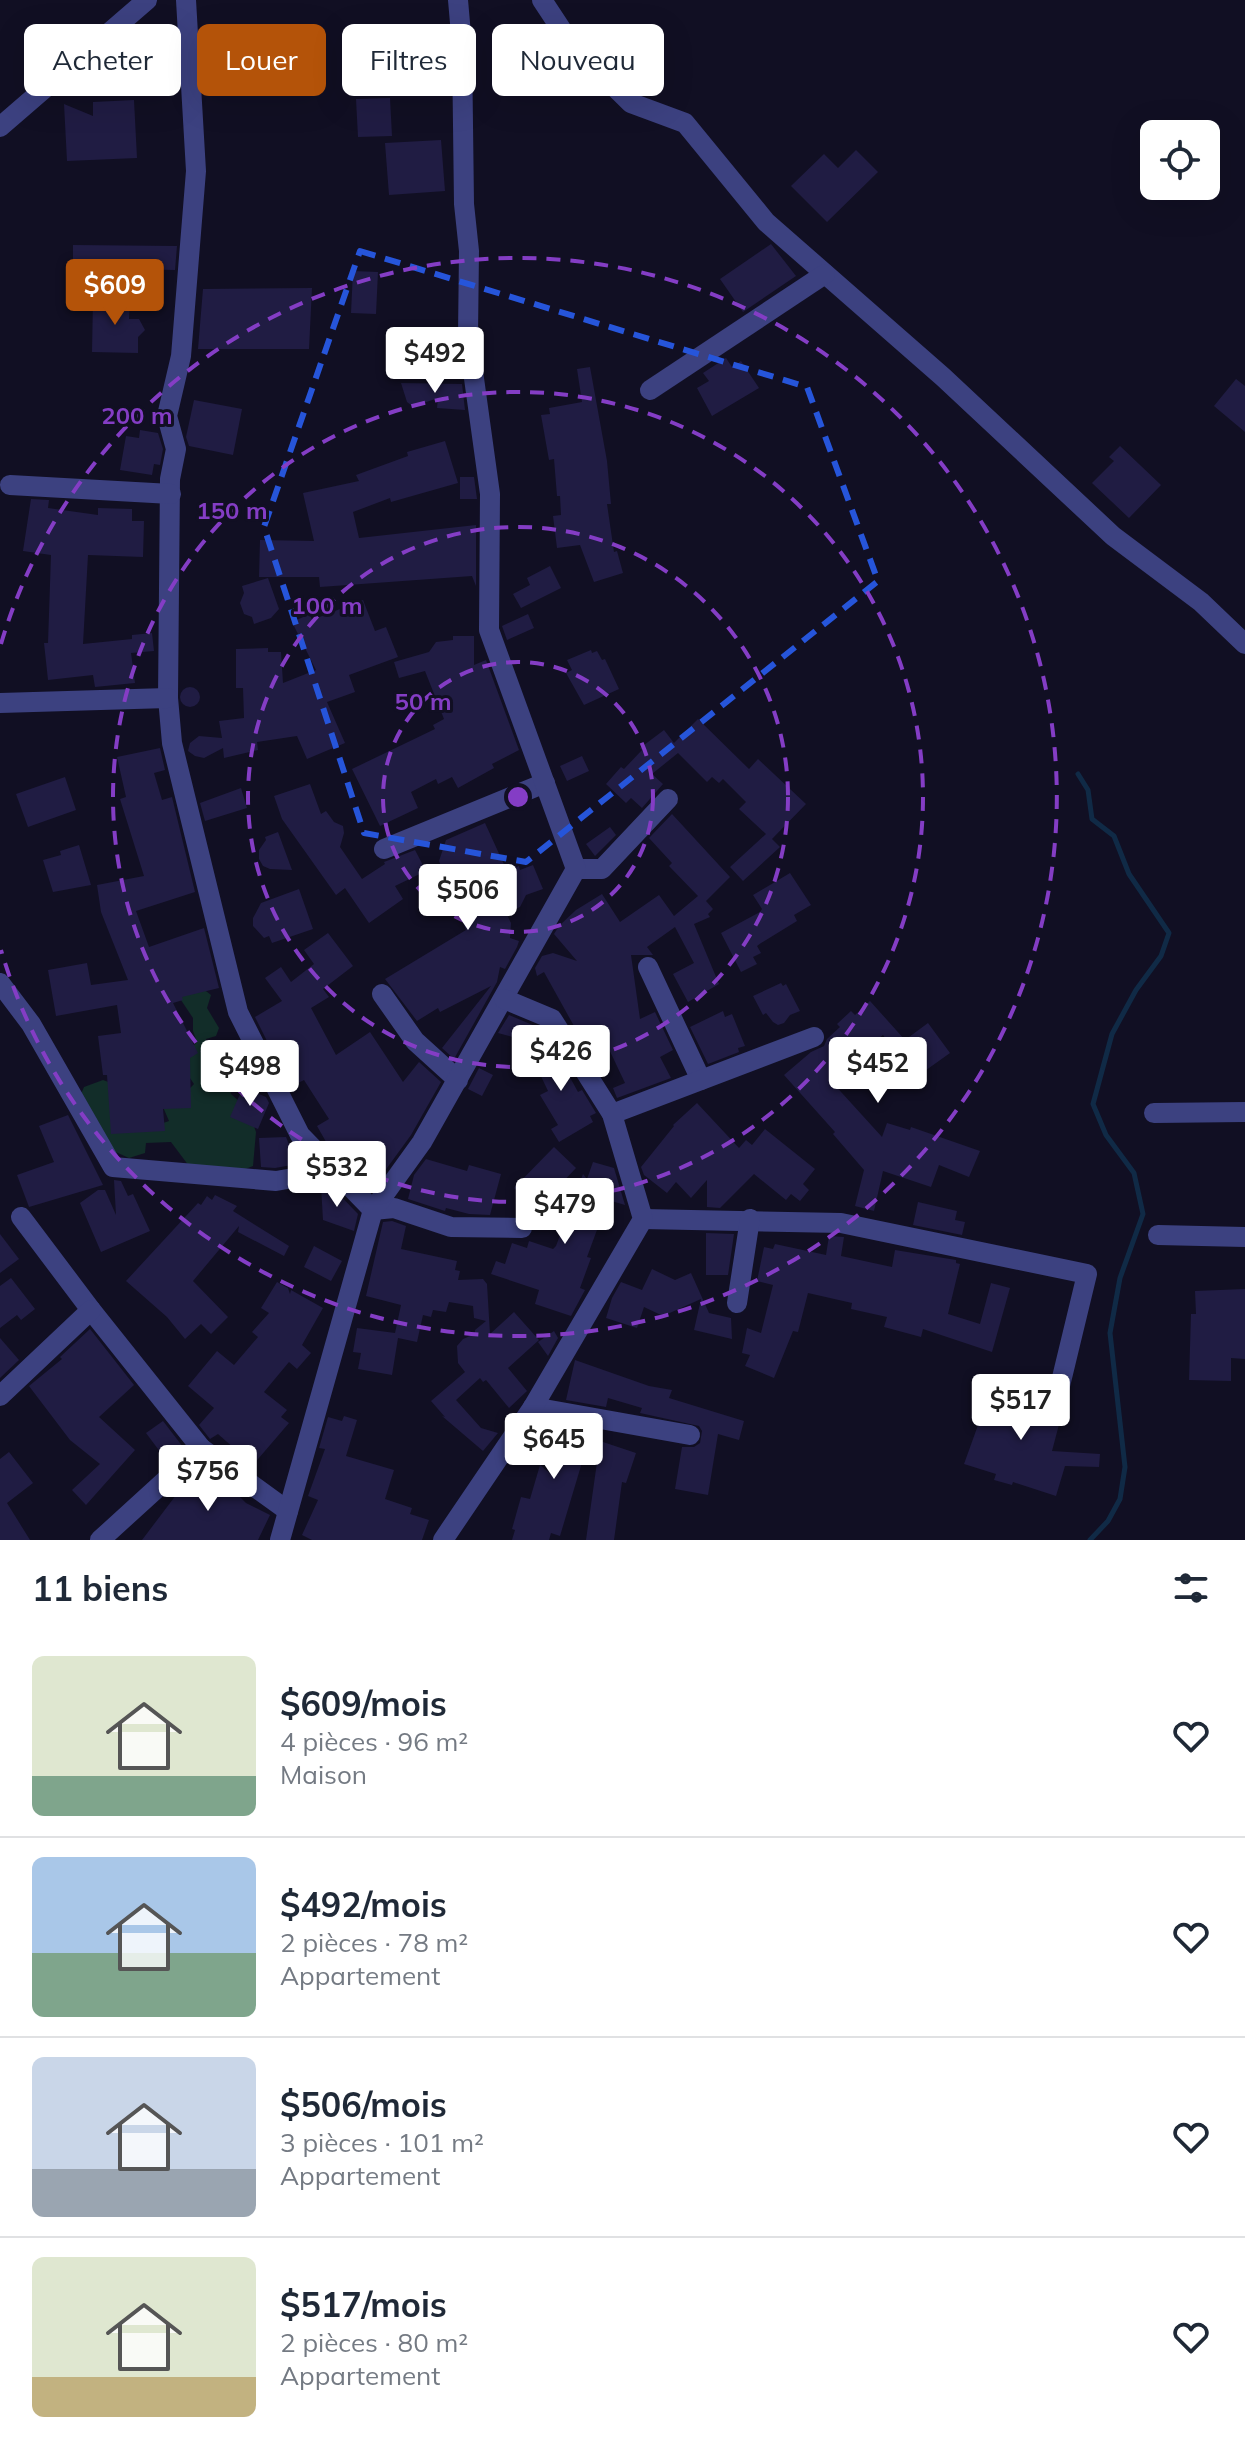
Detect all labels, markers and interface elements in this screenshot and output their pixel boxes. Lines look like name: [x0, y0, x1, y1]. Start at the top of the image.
chip: Acheter: [24, 24, 181, 96]
chip: Louer: [197, 24, 326, 96]
chip: Filtres: [342, 24, 476, 96]
chip: Nouveau: [492, 24, 664, 96]
map controls: [1140, 120, 1220, 200]
button: locate: [1140, 120, 1220, 200]
pin: $609: [68, 259, 162, 327]
text: $609: [84, 268, 146, 301]
pin: $492: [388, 327, 482, 395]
text: $492: [404, 336, 466, 369]
text: 200 m: [101, 400, 173, 430]
text: 150 m: [196, 495, 268, 525]
text: 100 m: [291, 590, 363, 620]
text: 50 m: [395, 686, 451, 716]
centre of rings: [504, 783, 532, 811]
pin: $506: [421, 864, 515, 932]
text: $506: [437, 873, 499, 906]
pin: $426: [514, 1025, 608, 1093]
text: $426: [530, 1034, 592, 1067]
pin: $452: [831, 1037, 925, 1105]
pin: $498: [203, 1040, 297, 1108]
text: $452: [847, 1046, 909, 1079]
text: $498: [219, 1049, 281, 1082]
pin: $532: [290, 1141, 384, 1209]
text: $532: [306, 1150, 368, 1183]
pin: $479: [518, 1178, 612, 1246]
text: $479: [534, 1187, 596, 1220]
pin: $517: [974, 1374, 1068, 1442]
text: $517: [990, 1383, 1052, 1416]
pin: $645: [507, 1413, 601, 1481]
text: $645: [523, 1422, 585, 1455]
pin: $756: [161, 1445, 255, 1513]
text: $756: [177, 1454, 239, 1487]
icon: filters: [1169, 1566, 1213, 1610]
text: 11 biens: [32, 1567, 168, 1610]
text: $609/mois: [280, 1682, 447, 1725]
icon: home: [96, 1688, 192, 1784]
icon: heart: [1169, 1714, 1213, 1758]
text: 4 pièces · 96 m²: [280, 1725, 468, 1758]
text: Maison: [280, 1758, 367, 1791]
text: $492/mois: [280, 1883, 447, 1926]
icon: home: [96, 1889, 192, 1985]
icon: heart: [1169, 1915, 1213, 1959]
text: 2 pièces · 78 m²: [280, 1926, 468, 1959]
text: Appartement: [280, 1959, 440, 1992]
text: $506/mois: [280, 2083, 447, 2126]
icon: home: [96, 2089, 192, 2185]
icon: heart: [1169, 2115, 1213, 2159]
text: 3 pièces · 101 m²: [280, 2126, 484, 2159]
text: Appartement: [280, 2159, 440, 2192]
text: $517/mois: [280, 2283, 447, 2326]
icon: home: [96, 2289, 192, 2385]
icon: heart: [1169, 2315, 1213, 2359]
text: 2 pièces · 80 m²: [280, 2326, 468, 2359]
text: Appartement: [280, 2359, 440, 2392]

